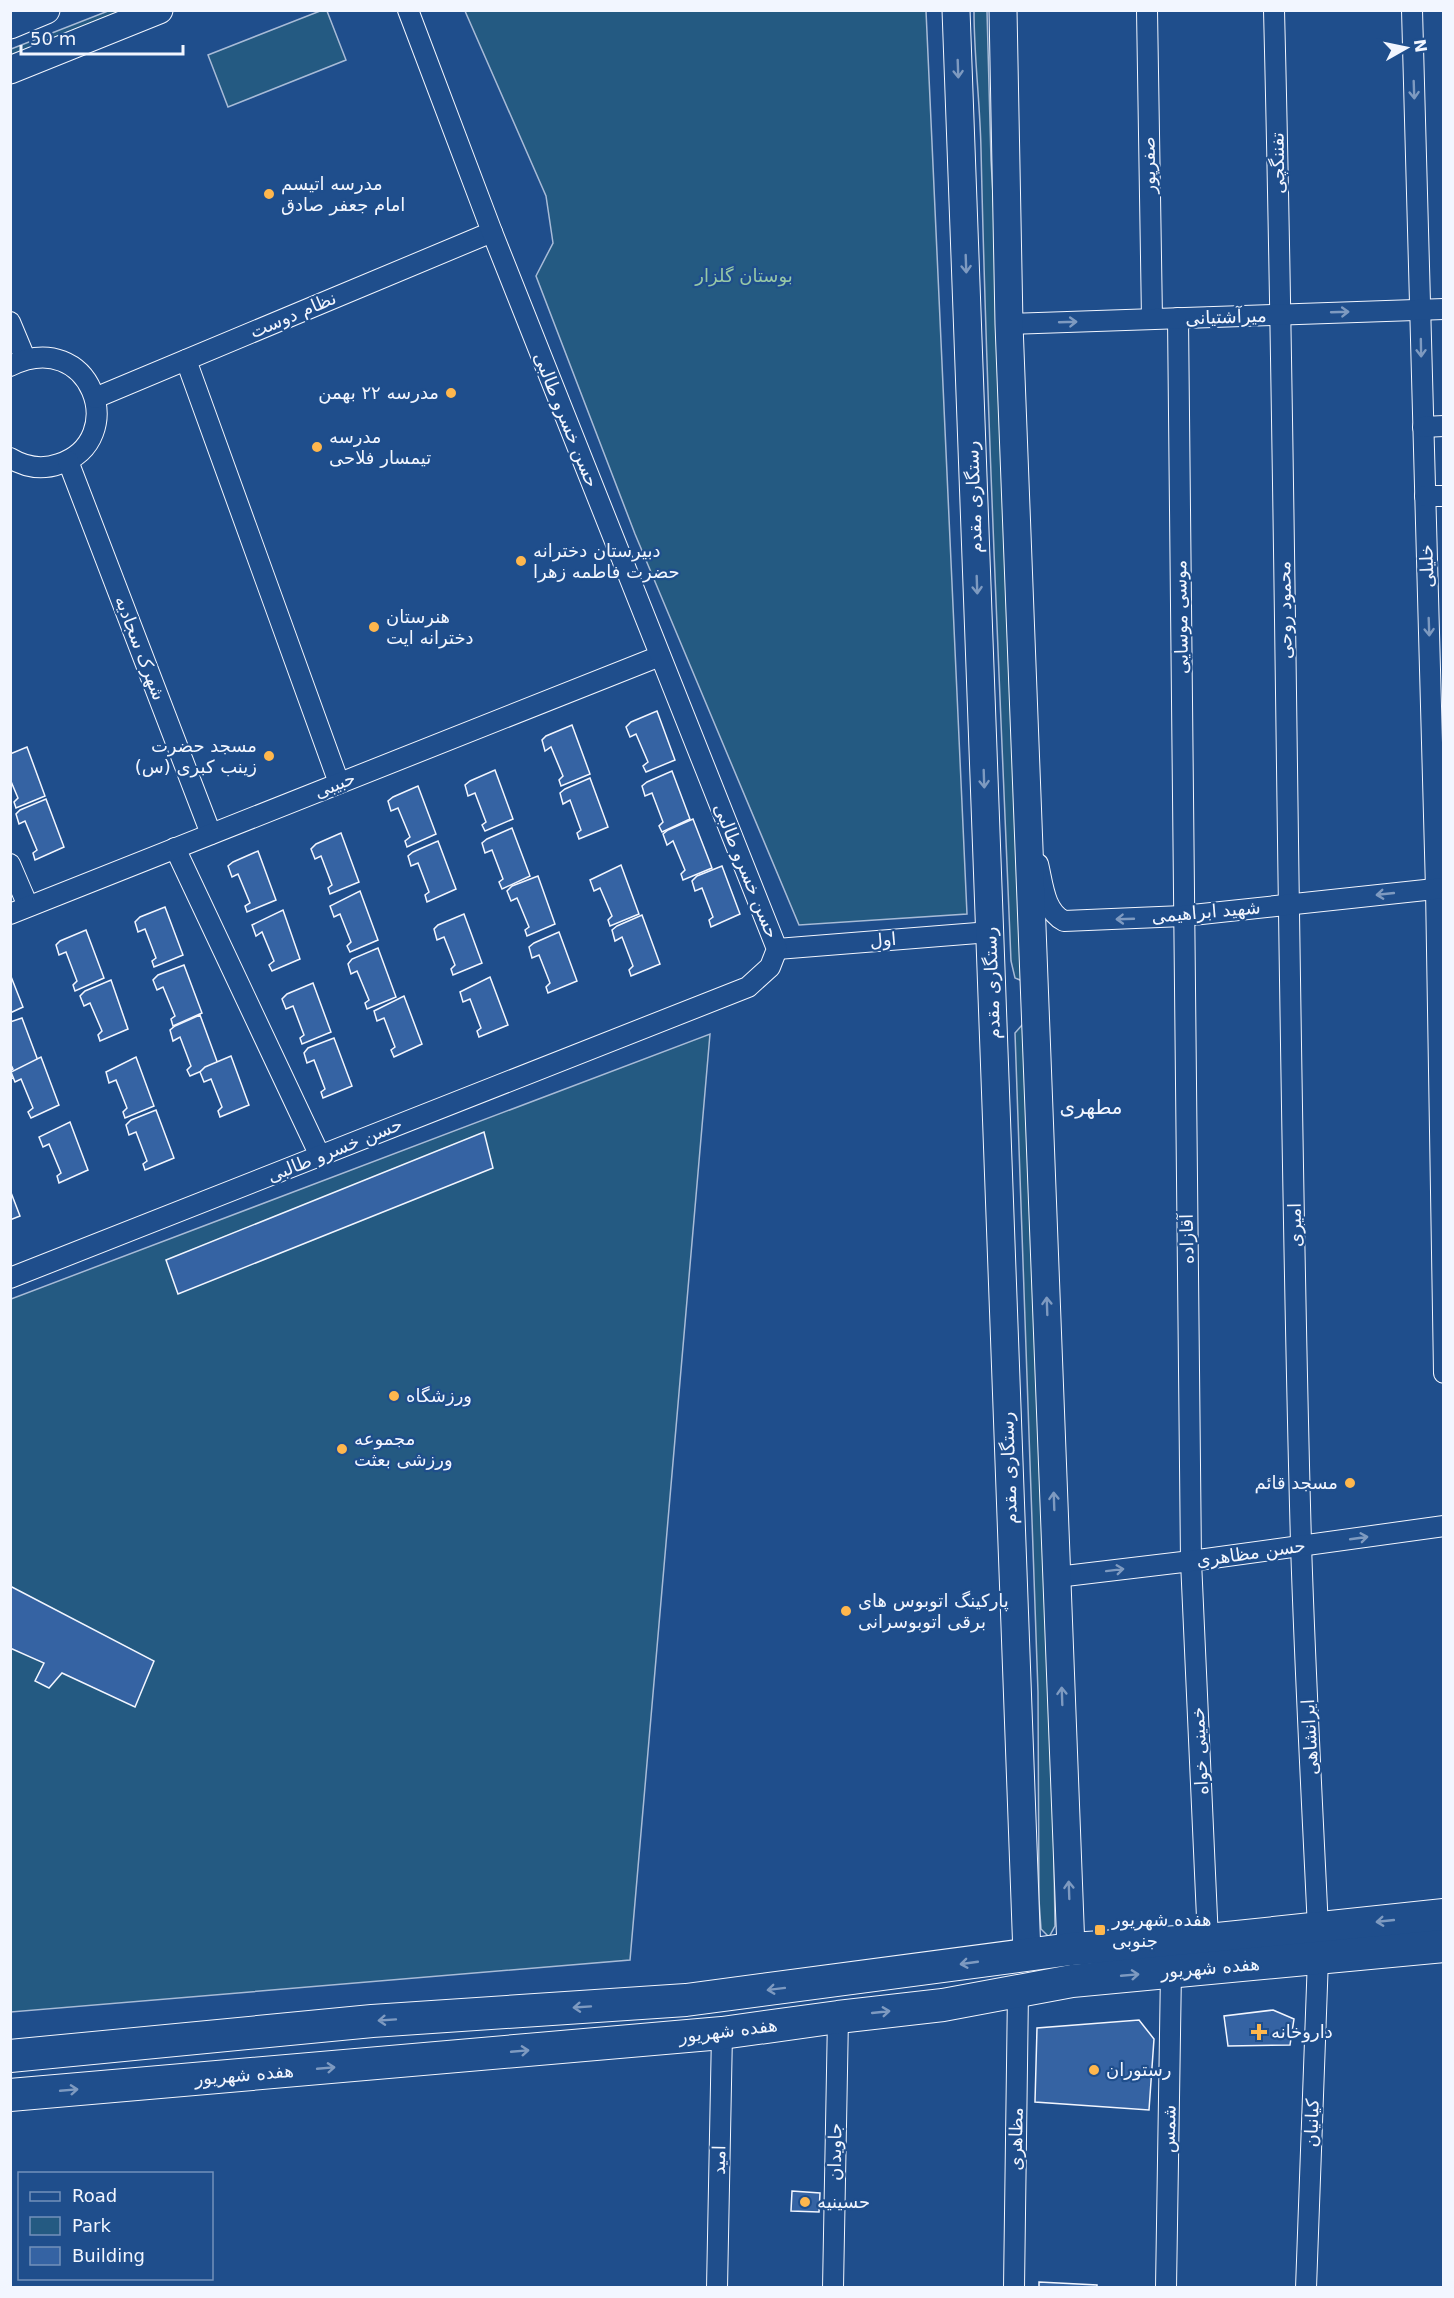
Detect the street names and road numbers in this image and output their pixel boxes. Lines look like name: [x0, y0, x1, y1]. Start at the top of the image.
street label: تفننگچی: [1266, 132, 1289, 194]
street label: صفرپور: [1138, 136, 1161, 195]
street label: نظام دوست: [247, 287, 339, 343]
street label: میرآشتیانی: [1185, 304, 1267, 329]
street label: حسن خسرو طالبی: [529, 349, 603, 491]
street label: رستگاری مقدم: [961, 440, 986, 554]
street label: خلیلی: [1415, 544, 1438, 588]
street label: موسی موسایی: [1169, 560, 1193, 674]
street label: محمود روحی: [1273, 561, 1297, 659]
street label: شهرک سجادیه: [110, 593, 170, 703]
street label: حبیبی: [311, 767, 358, 802]
street label: حسن خسرو طالبی: [709, 800, 783, 942]
street label: شهید ابراهیمی: [1151, 896, 1261, 928]
street label: رستگاری مقدم: [979, 926, 1004, 1040]
street label: اول: [869, 928, 897, 952]
street label: حسن خسرو طالبی: [264, 1113, 406, 1187]
street label: امیری: [1284, 1203, 1306, 1247]
street label: آقازاده: [1175, 1213, 1197, 1264]
street label: رستگاری مقدم: [996, 1411, 1021, 1525]
street label: حسن مظاهری: [1195, 1534, 1307, 1572]
street label: ایرانشاهی: [1297, 1698, 1323, 1776]
street label: خمینی خواه: [1187, 1706, 1213, 1796]
street label: هفده شهریور: [1158, 1953, 1261, 1983]
street label: هفده شهریور: [676, 2014, 779, 2048]
street label: هفده شهریور: [192, 2060, 295, 2090]
street label: کیانیان: [1300, 2098, 1323, 2148]
street label: شمس: [1158, 2105, 1179, 2153]
street label: مظاهری: [1004, 2107, 1028, 2171]
street label: جاویدان: [823, 2123, 847, 2181]
street label: امید: [708, 2145, 729, 2175]

